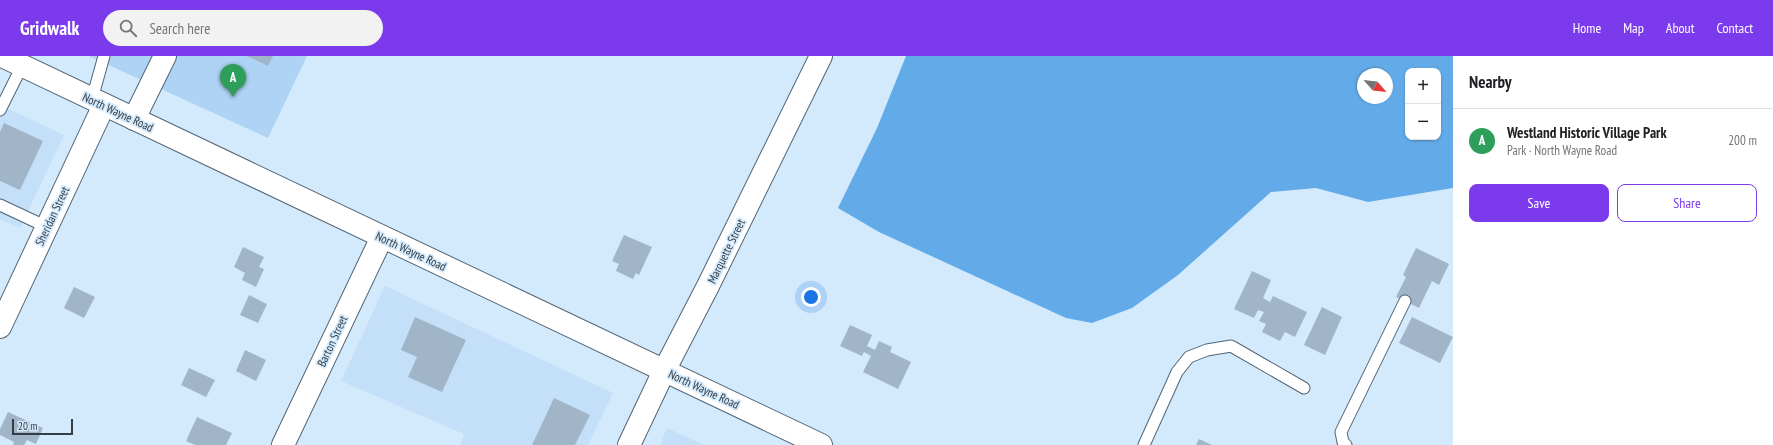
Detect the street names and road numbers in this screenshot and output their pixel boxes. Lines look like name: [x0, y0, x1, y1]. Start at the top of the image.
street label: North Wayne Road: [80, 89, 156, 135]
street label: Sheridan Street: [32, 183, 73, 248]
street label: Marquette Street: [704, 216, 748, 286]
street label: North Wayne Road: [373, 228, 449, 274]
street label: Barton Street: [314, 312, 351, 369]
street label: North Wayne Road: [666, 366, 742, 412]

